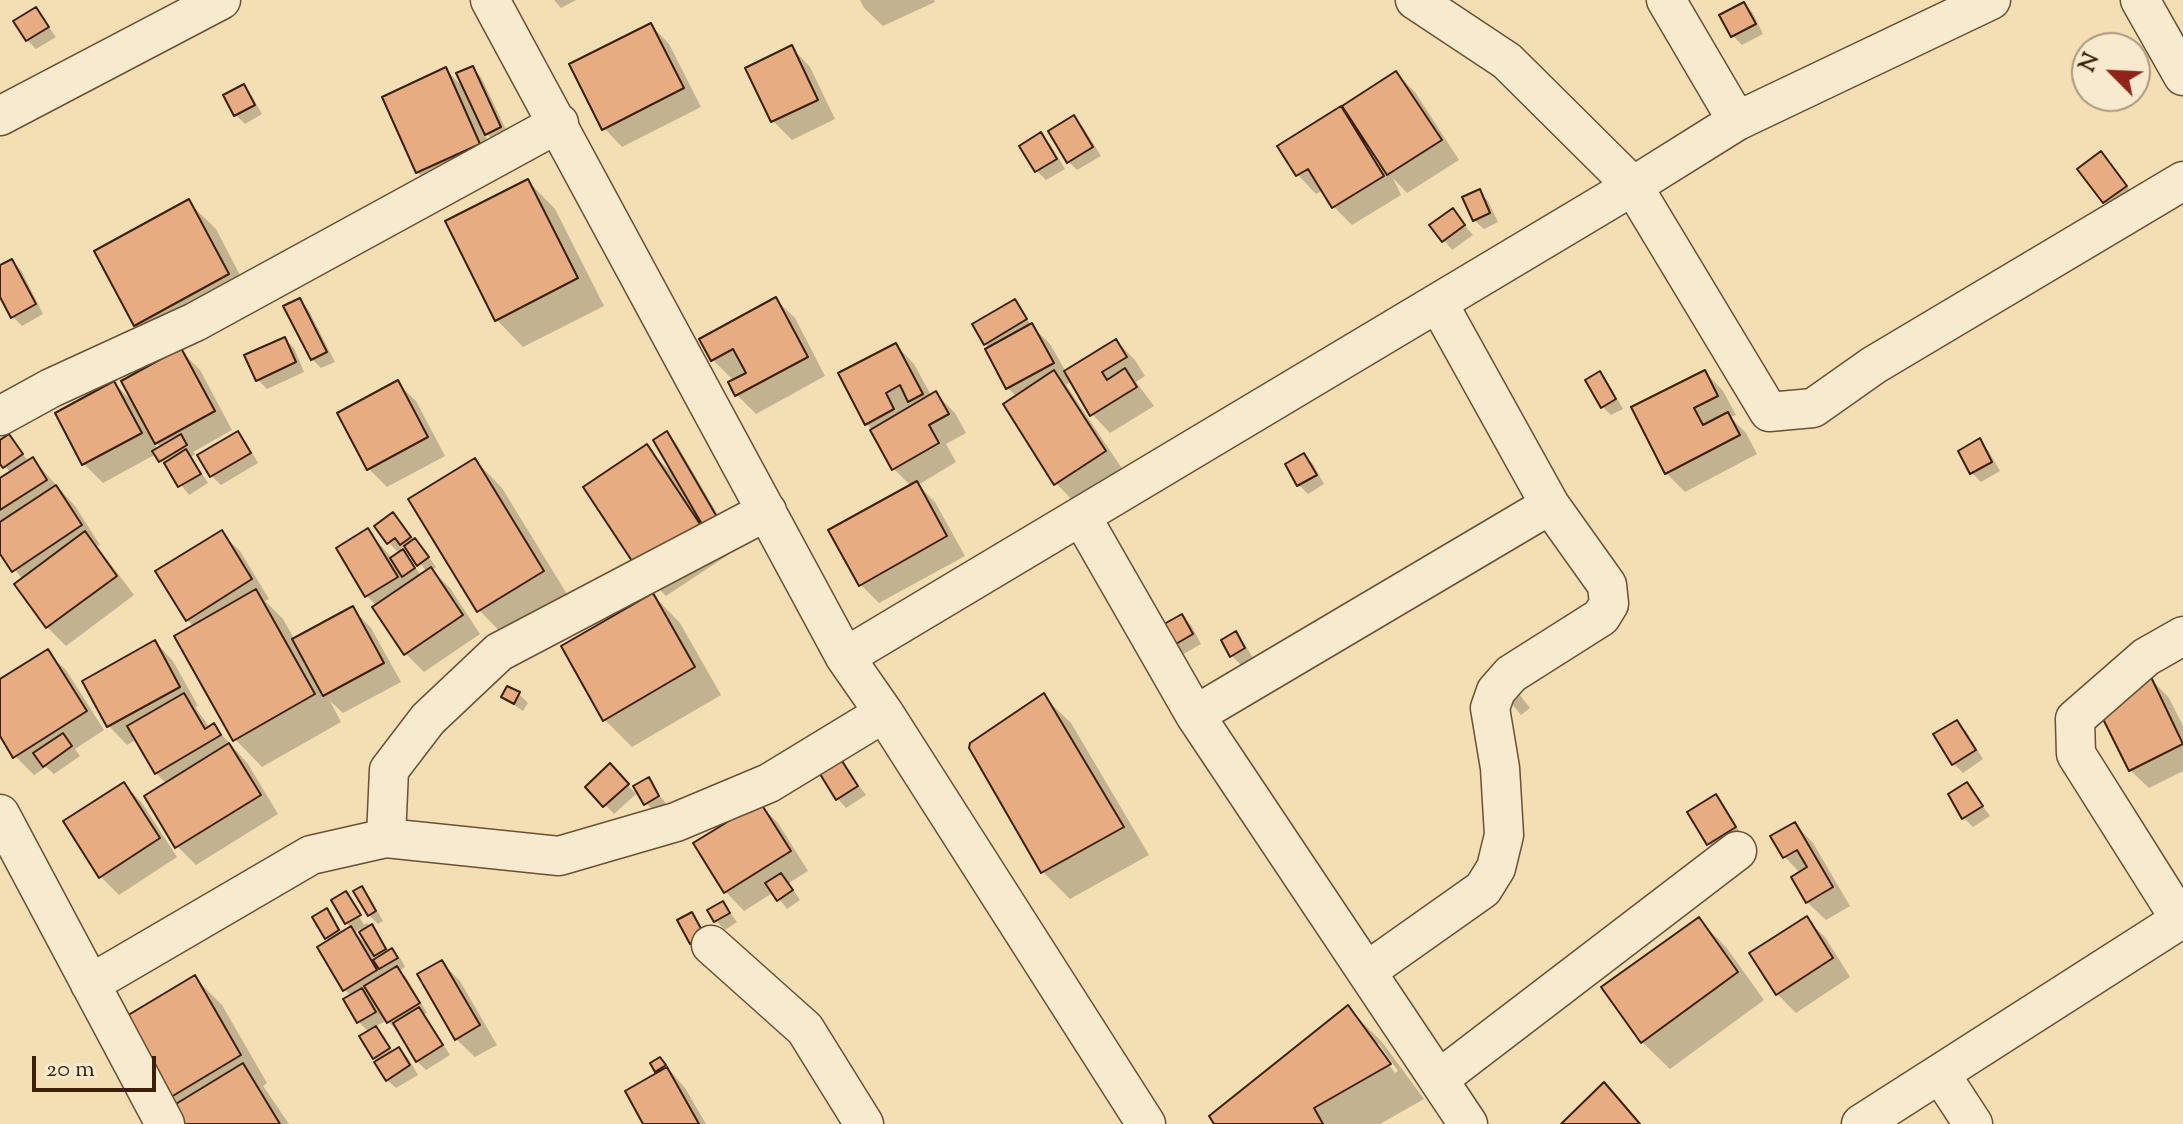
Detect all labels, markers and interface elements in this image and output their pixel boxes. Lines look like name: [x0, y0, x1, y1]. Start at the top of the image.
north arrow: [2071, 32, 2151, 112]
text: N: [2073, 49, 2109, 78]
scale bar: [36, 1040, 160, 1090]
text: 20 m: [46, 1053, 95, 1087]

